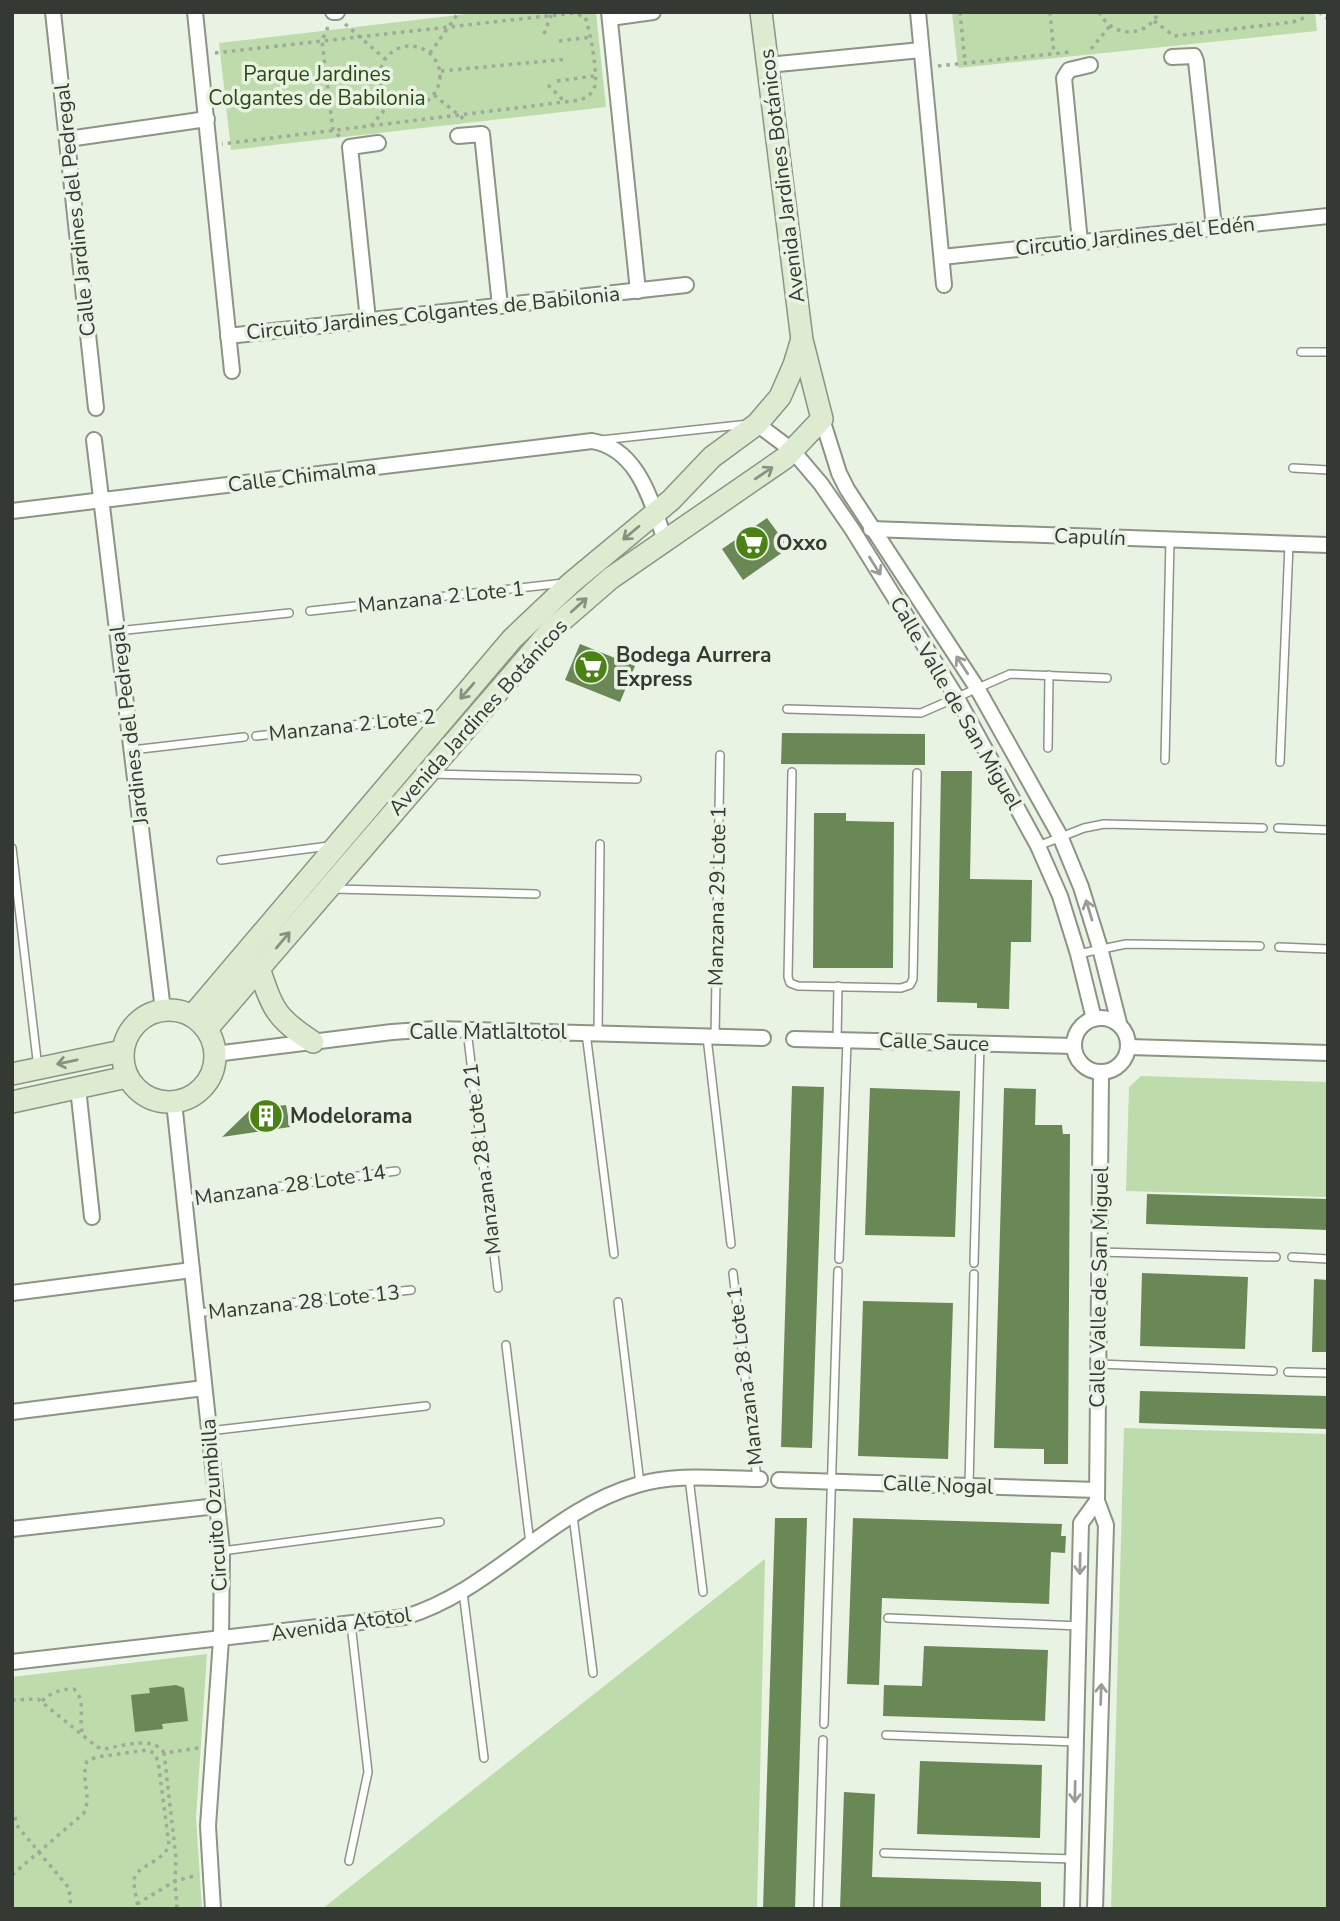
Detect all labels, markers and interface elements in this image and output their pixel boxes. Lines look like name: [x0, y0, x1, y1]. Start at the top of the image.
street label: Avenida Jardines Botánicos: [753, 47, 811, 305]
park label: Parque Jardines Colgantes de Babilonia: [208, 60, 426, 112]
street label: Calle Jardines del Pedregal: [48, 81, 102, 338]
street label: Circutio Jardines del Edén: [1014, 209, 1256, 263]
street label: Circuito Jardines Colgantes de Babilonia: [245, 279, 621, 347]
street label: Calle Chimalma: [226, 453, 378, 499]
one-way arrow: [754, 466, 774, 480]
street label: Capulín: [1054, 522, 1126, 552]
supermarket icon: Oxxo: [733, 524, 771, 562]
one-way arrow: [622, 526, 640, 541]
place label: Oxxo: [776, 529, 827, 557]
one-way arrow: [869, 556, 883, 576]
street label: Manzana 2 Lote 1: [356, 574, 526, 620]
street label: Calle Valle de San Miguel: [883, 591, 1029, 815]
one-way arrow: [570, 596, 587, 613]
street label: Avenida Jardines Botánicos: [382, 613, 574, 821]
street label: Jardines del Pedregal: [103, 623, 155, 827]
place label: Bodega Aurrera Express: [616, 641, 771, 693]
supermarket icon: Bodega Aurrera Express: [572, 648, 610, 686]
one-way arrow: [955, 656, 969, 676]
one-way arrow: [459, 682, 475, 700]
street label: Manzana 2 Lote 2: [267, 702, 437, 748]
street label: Manzana 29 Lote 1: [701, 806, 733, 986]
one-way arrow: [1081, 900, 1094, 922]
one-way arrow: [275, 932, 291, 950]
street label: Calle Matlaltotol: [409, 1018, 568, 1046]
street label: Calle Sauce: [878, 1026, 990, 1058]
one-way arrow: [56, 1056, 79, 1070]
street label: Manzana 28 Lote 21: [456, 1062, 508, 1256]
building icon: Modelorama: [247, 1097, 285, 1135]
place label: Modelorama: [290, 1102, 413, 1130]
street label: Manzana 28 Lote 14: [193, 1158, 387, 1212]
street label: Calle Valle de San Miguel: [1083, 1165, 1115, 1408]
street label: Manzana 28 Lote 13: [207, 1278, 401, 1326]
street label: Manzana 28 Lote 1: [720, 1285, 770, 1467]
street label: Circuito Ozumbilla: [194, 1418, 234, 1592]
street label: Calle Nogal: [882, 1469, 995, 1501]
one-way arrow: [1073, 1553, 1087, 1576]
street label: Avenida Atotol: [269, 1600, 414, 1648]
one-way arrow: [1095, 1682, 1108, 1705]
one-way arrow: [1068, 1780, 1081, 1803]

